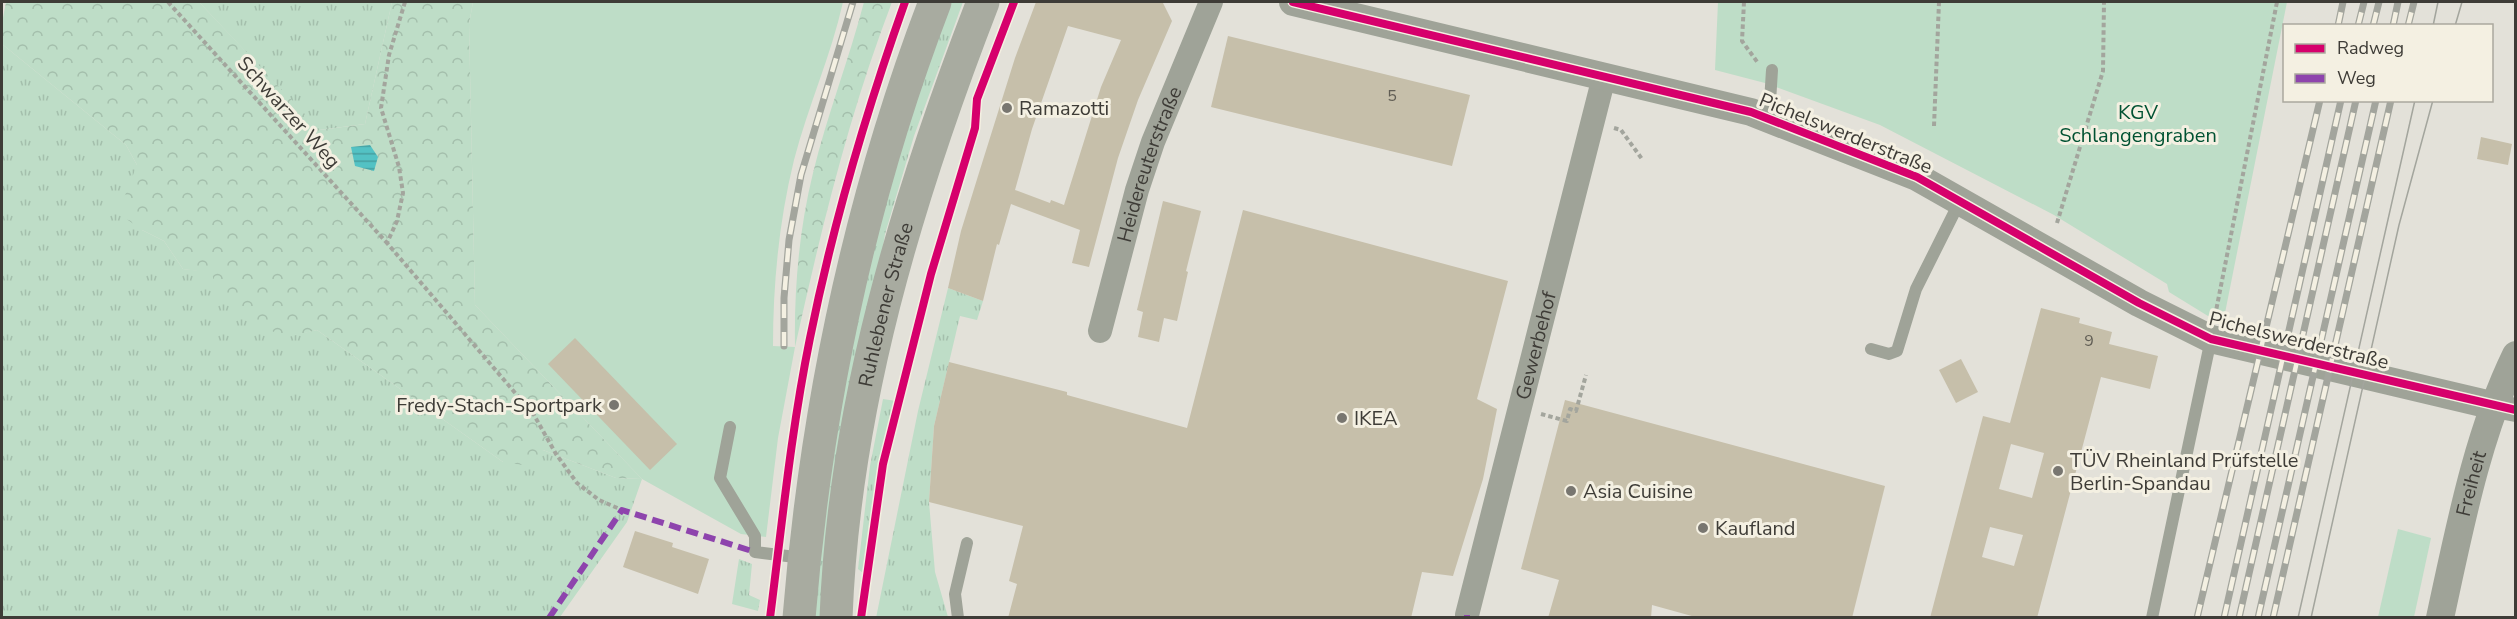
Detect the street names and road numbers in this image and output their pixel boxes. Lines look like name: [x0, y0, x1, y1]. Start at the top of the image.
street label: Schwarzer Weg: [231, 50, 346, 174]
street label: Heidereuterstraße: [1111, 82, 1189, 245]
street label: Pichelswerderstraße: [1755, 86, 1936, 181]
street label: Ruhlebener Straße: [852, 219, 920, 389]
street label: Gewerbehof: [1509, 288, 1563, 403]
street label: Pichelswerderstraße: [2206, 305, 2392, 376]
street label: Freiheit: [2450, 447, 2493, 519]

